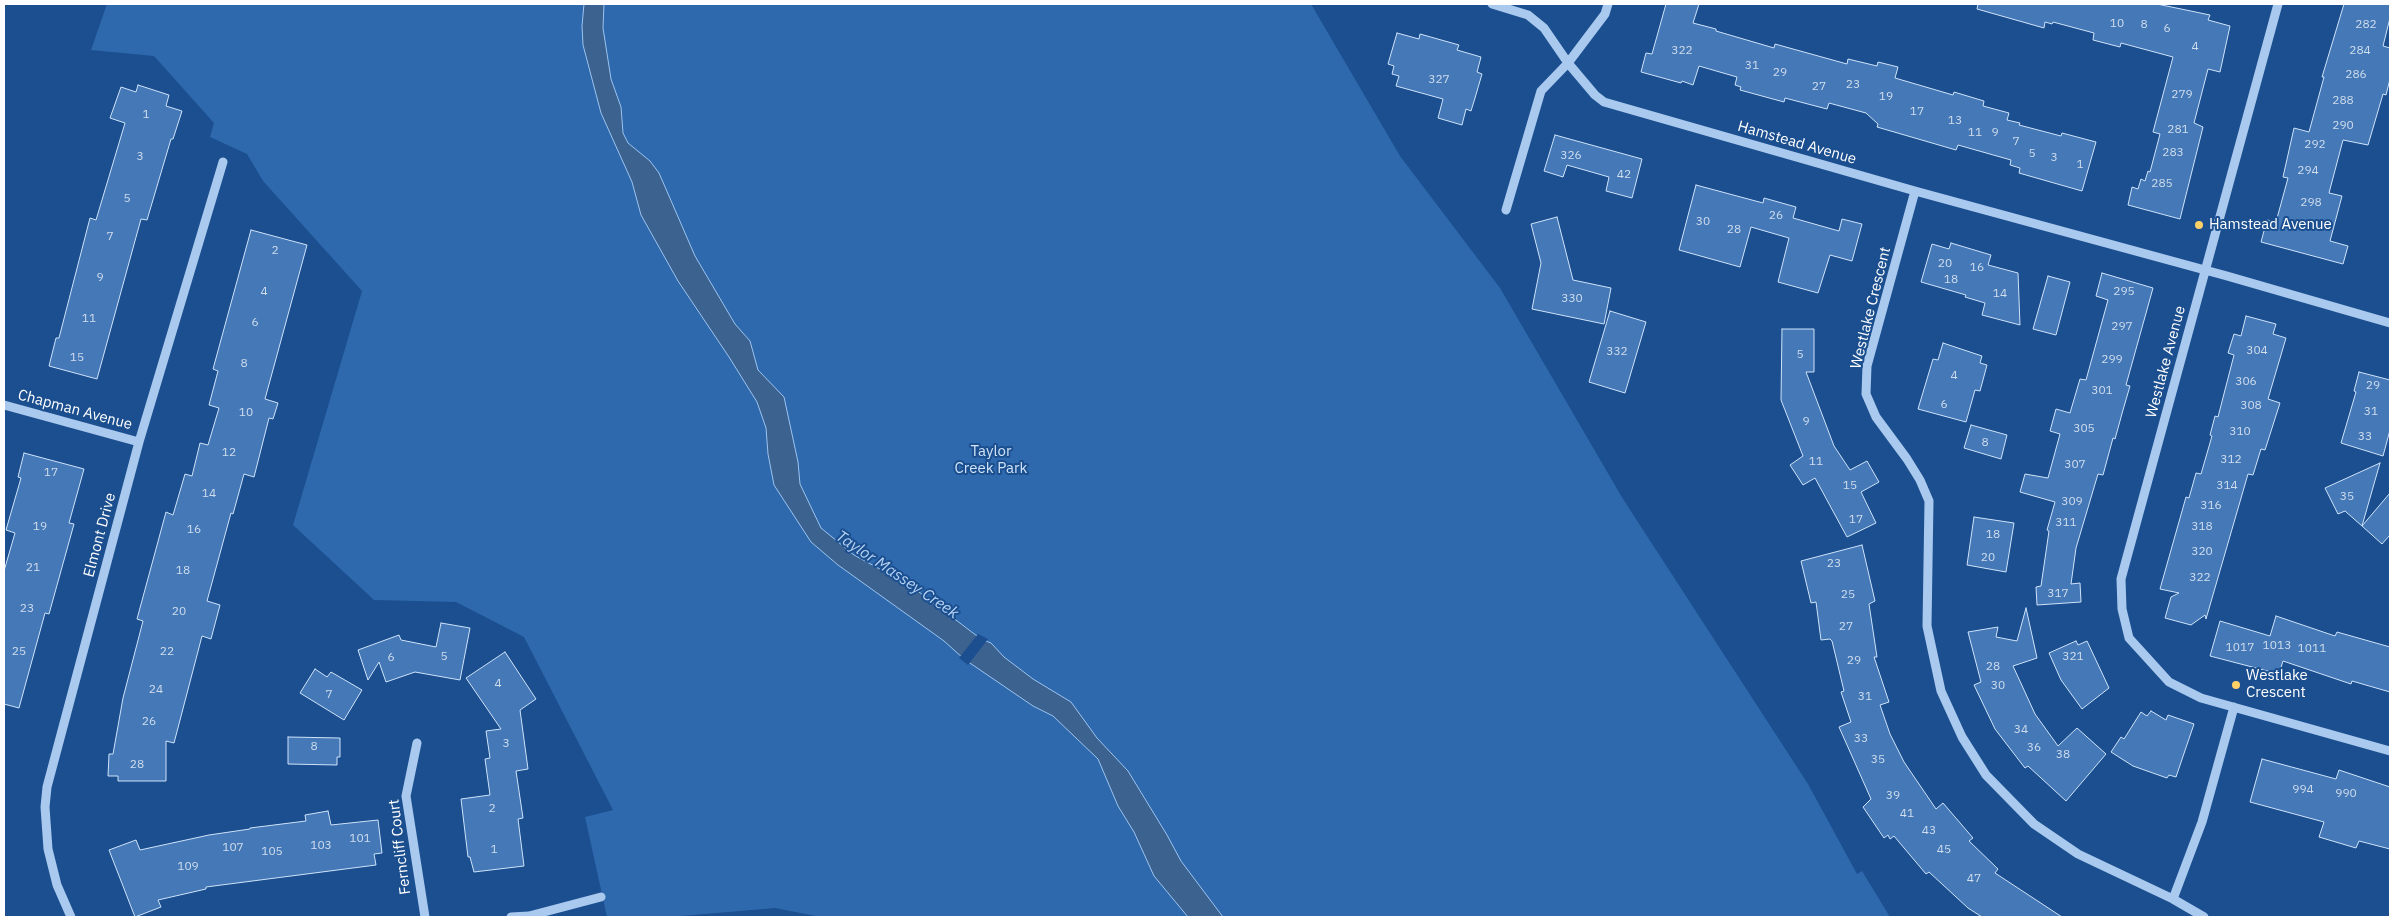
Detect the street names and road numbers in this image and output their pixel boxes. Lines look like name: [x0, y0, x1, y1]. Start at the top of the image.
street label: Hamstead Avenue: [1736, 117, 1858, 169]
street label: Westlake Crescent: [1847, 245, 1895, 371]
street label: Westlake Avenue: [2142, 304, 2190, 420]
street label: Chapman Avenue: [16, 386, 134, 434]
street label: Elmont Drive: [80, 491, 120, 579]
street label: Ferncliff Court: [385, 798, 415, 896]

